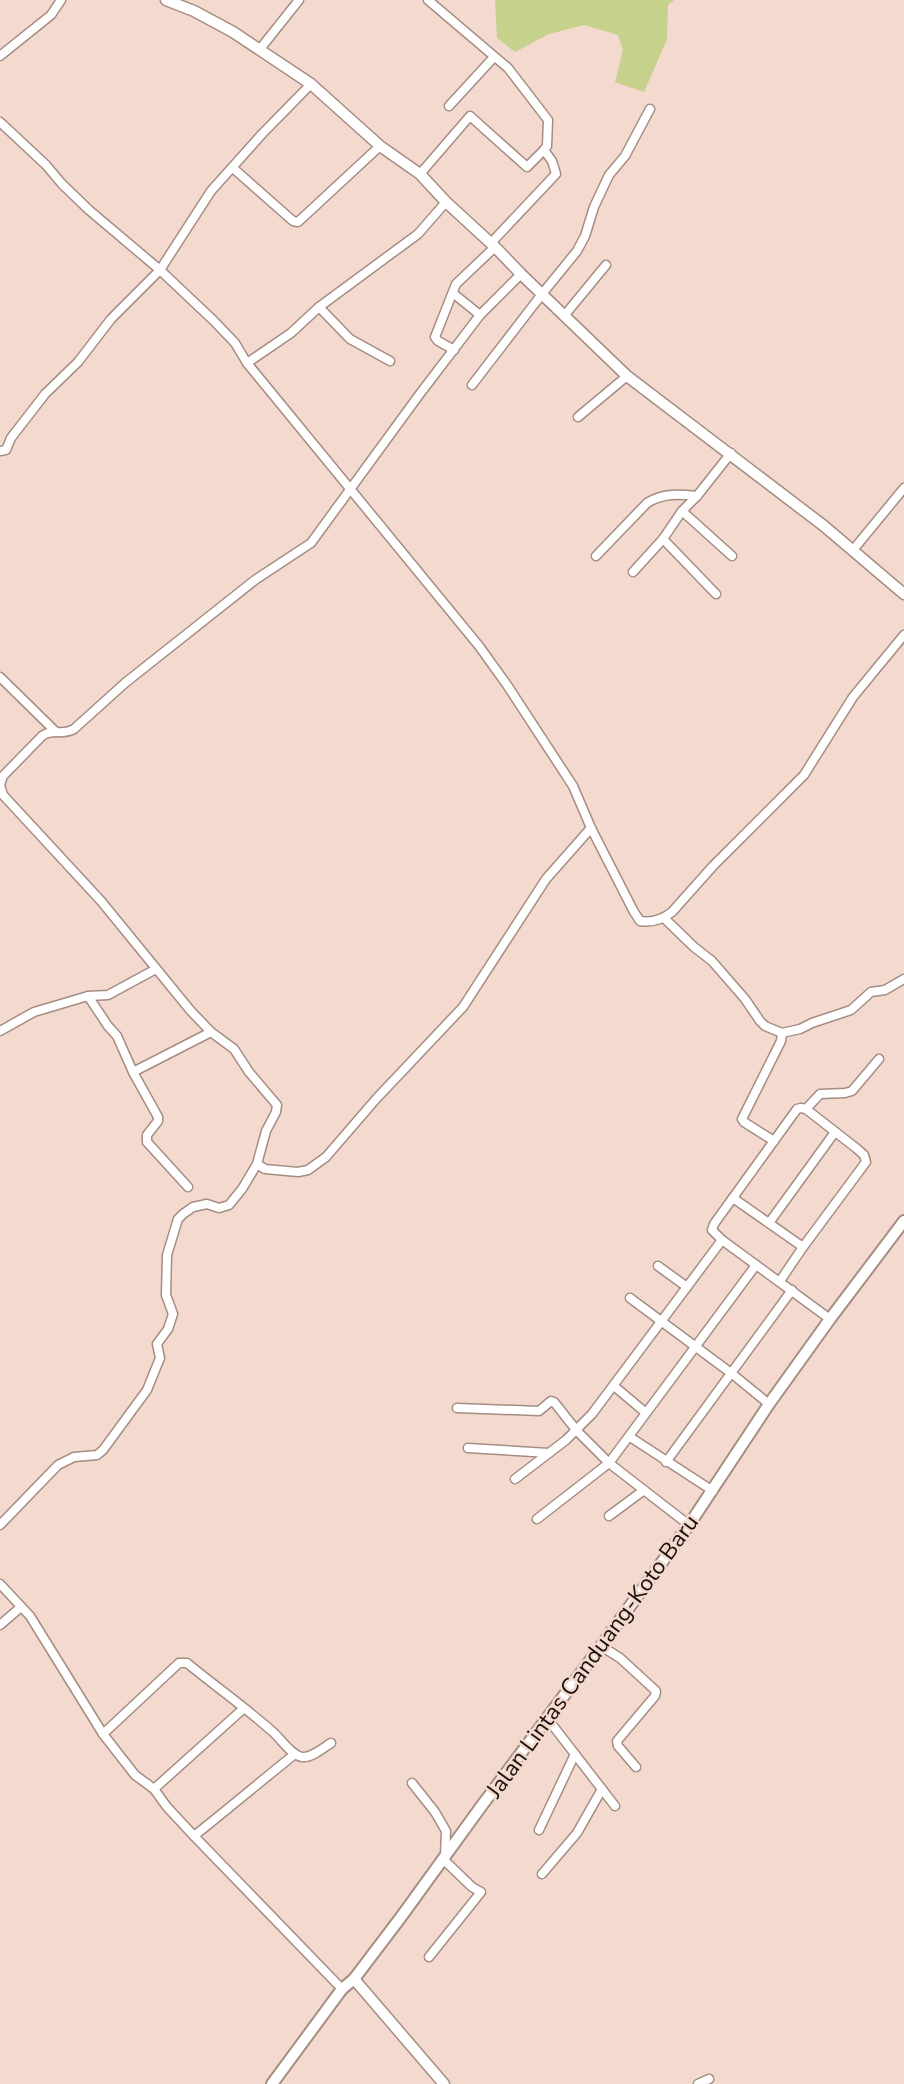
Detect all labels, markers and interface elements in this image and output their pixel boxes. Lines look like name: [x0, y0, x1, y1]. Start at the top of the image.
street label: Jalan Lintas Canduang-Koto Baru: [478, 1508, 706, 1805]

